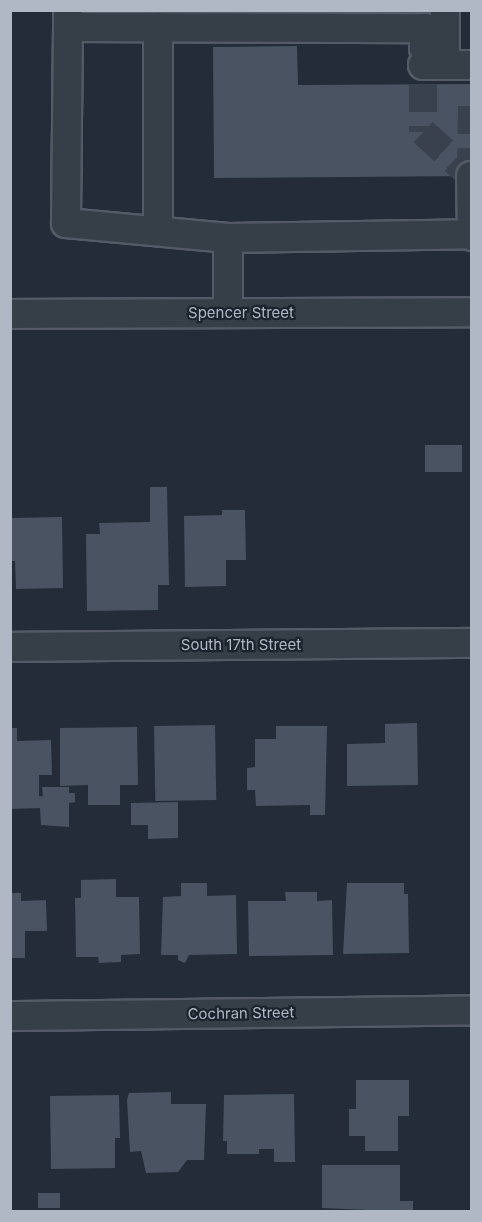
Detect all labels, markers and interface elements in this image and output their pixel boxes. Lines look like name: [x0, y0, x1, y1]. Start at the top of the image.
street label: Spencer Street: [188, 304, 294, 322]
street label: South 17th Street: [181, 636, 301, 654]
street label: Cochran Street: [187, 1003, 295, 1023]

